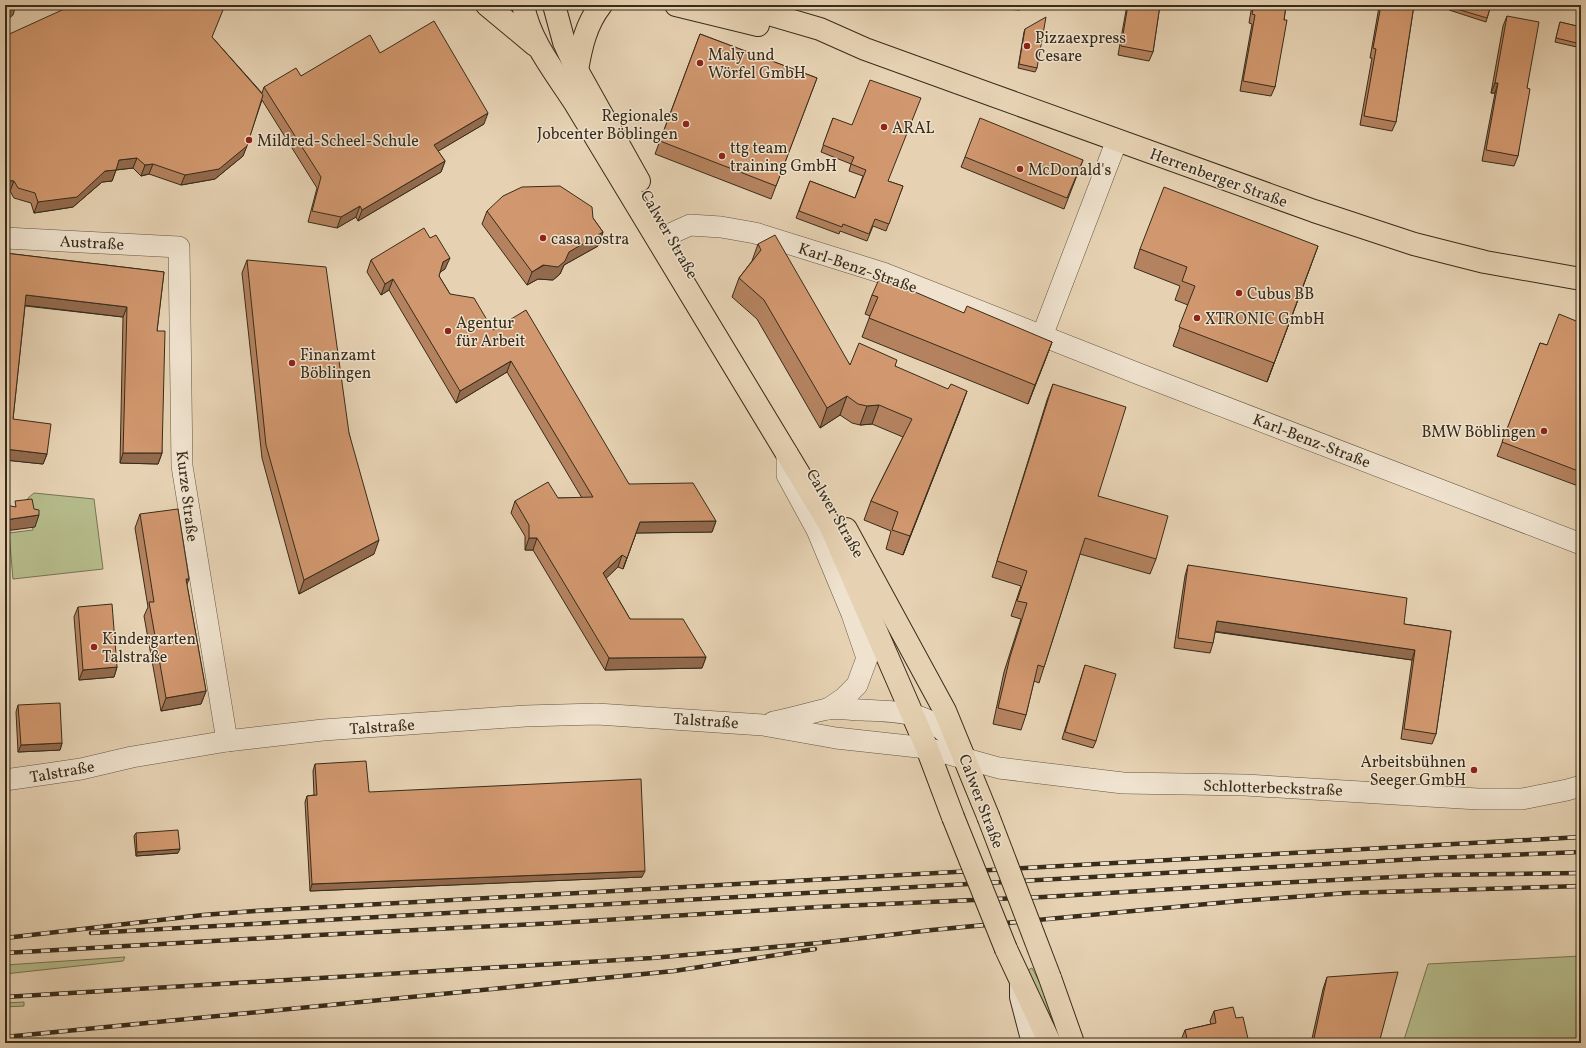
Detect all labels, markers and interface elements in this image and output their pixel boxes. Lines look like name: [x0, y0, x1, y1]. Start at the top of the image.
place label: Pizzaexpress Cesare: [1035, 28, 1126, 68]
marker: Pizzaexpress Cesare: [1022, 41, 1032, 51]
place label: Maly und Wörfel GmbH: [708, 45, 806, 85]
marker: Maly und Wörfel GmbH: [695, 58, 705, 68]
place label: Regionales Jobcenter Böblingen: [537, 106, 678, 146]
place label: ARAL: [892, 118, 934, 140]
marker: Regionales Jobcenter Böblingen: [681, 119, 691, 129]
marker: ARAL: [879, 122, 889, 132]
place label: Mildred-Scheel-Schule: [257, 131, 419, 153]
marker: Mildred-Scheel-Schule: [244, 135, 254, 145]
place label: ttg team training GmbH: [730, 138, 837, 178]
street label: Herrenberger Straße: [1146, 144, 1290, 214]
marker: ttg team training GmbH: [717, 151, 727, 161]
place label: McDonald's: [1028, 160, 1111, 182]
marker: McDonald's: [1015, 164, 1025, 174]
street label: Calwer Straße: [634, 187, 703, 283]
place label: casa nostra: [551, 229, 629, 251]
street label: Austraße: [59, 231, 125, 257]
marker: casa nostra: [538, 233, 548, 243]
street label: Karl-Benz-Straße: [795, 238, 920, 300]
place label: Cubus BB: [1247, 284, 1314, 306]
marker: Cubus BB: [1234, 288, 1244, 298]
place label: XTRONIC GmbH: [1205, 309, 1325, 331]
place label: Agentur für Arbeit: [456, 313, 526, 353]
marker: XTRONIC GmbH: [1192, 313, 1202, 323]
marker: Agentur für Arbeit: [443, 326, 453, 336]
place label: Finanzamt Böblingen: [300, 345, 377, 385]
marker: Finanzamt Böblingen: [287, 358, 297, 368]
street label: Karl-Benz-Straße: [1249, 409, 1373, 474]
place label: BMW Böblingen: [1422, 422, 1536, 444]
marker: BMW Böblingen: [1539, 426, 1549, 436]
street label: Kurze Straße: [170, 449, 203, 543]
street label: Calwer Straße: [800, 466, 869, 562]
place label: Kindergarten Talstraße: [102, 629, 196, 669]
marker: Kindergarten Talstraße: [89, 642, 99, 652]
street label: Talstraße: [672, 709, 739, 735]
street label: Talstraße: [349, 715, 416, 741]
street label: Calwer Straße: [952, 751, 1008, 852]
place label: Arbeitsbühnen Seeger GmbH: [1360, 752, 1466, 792]
street label: Talstraße: [28, 756, 96, 789]
marker: Arbeitsbühnen Seeger GmbH: [1469, 765, 1479, 775]
street label: Schlotterbeckstraße: [1203, 776, 1343, 802]

